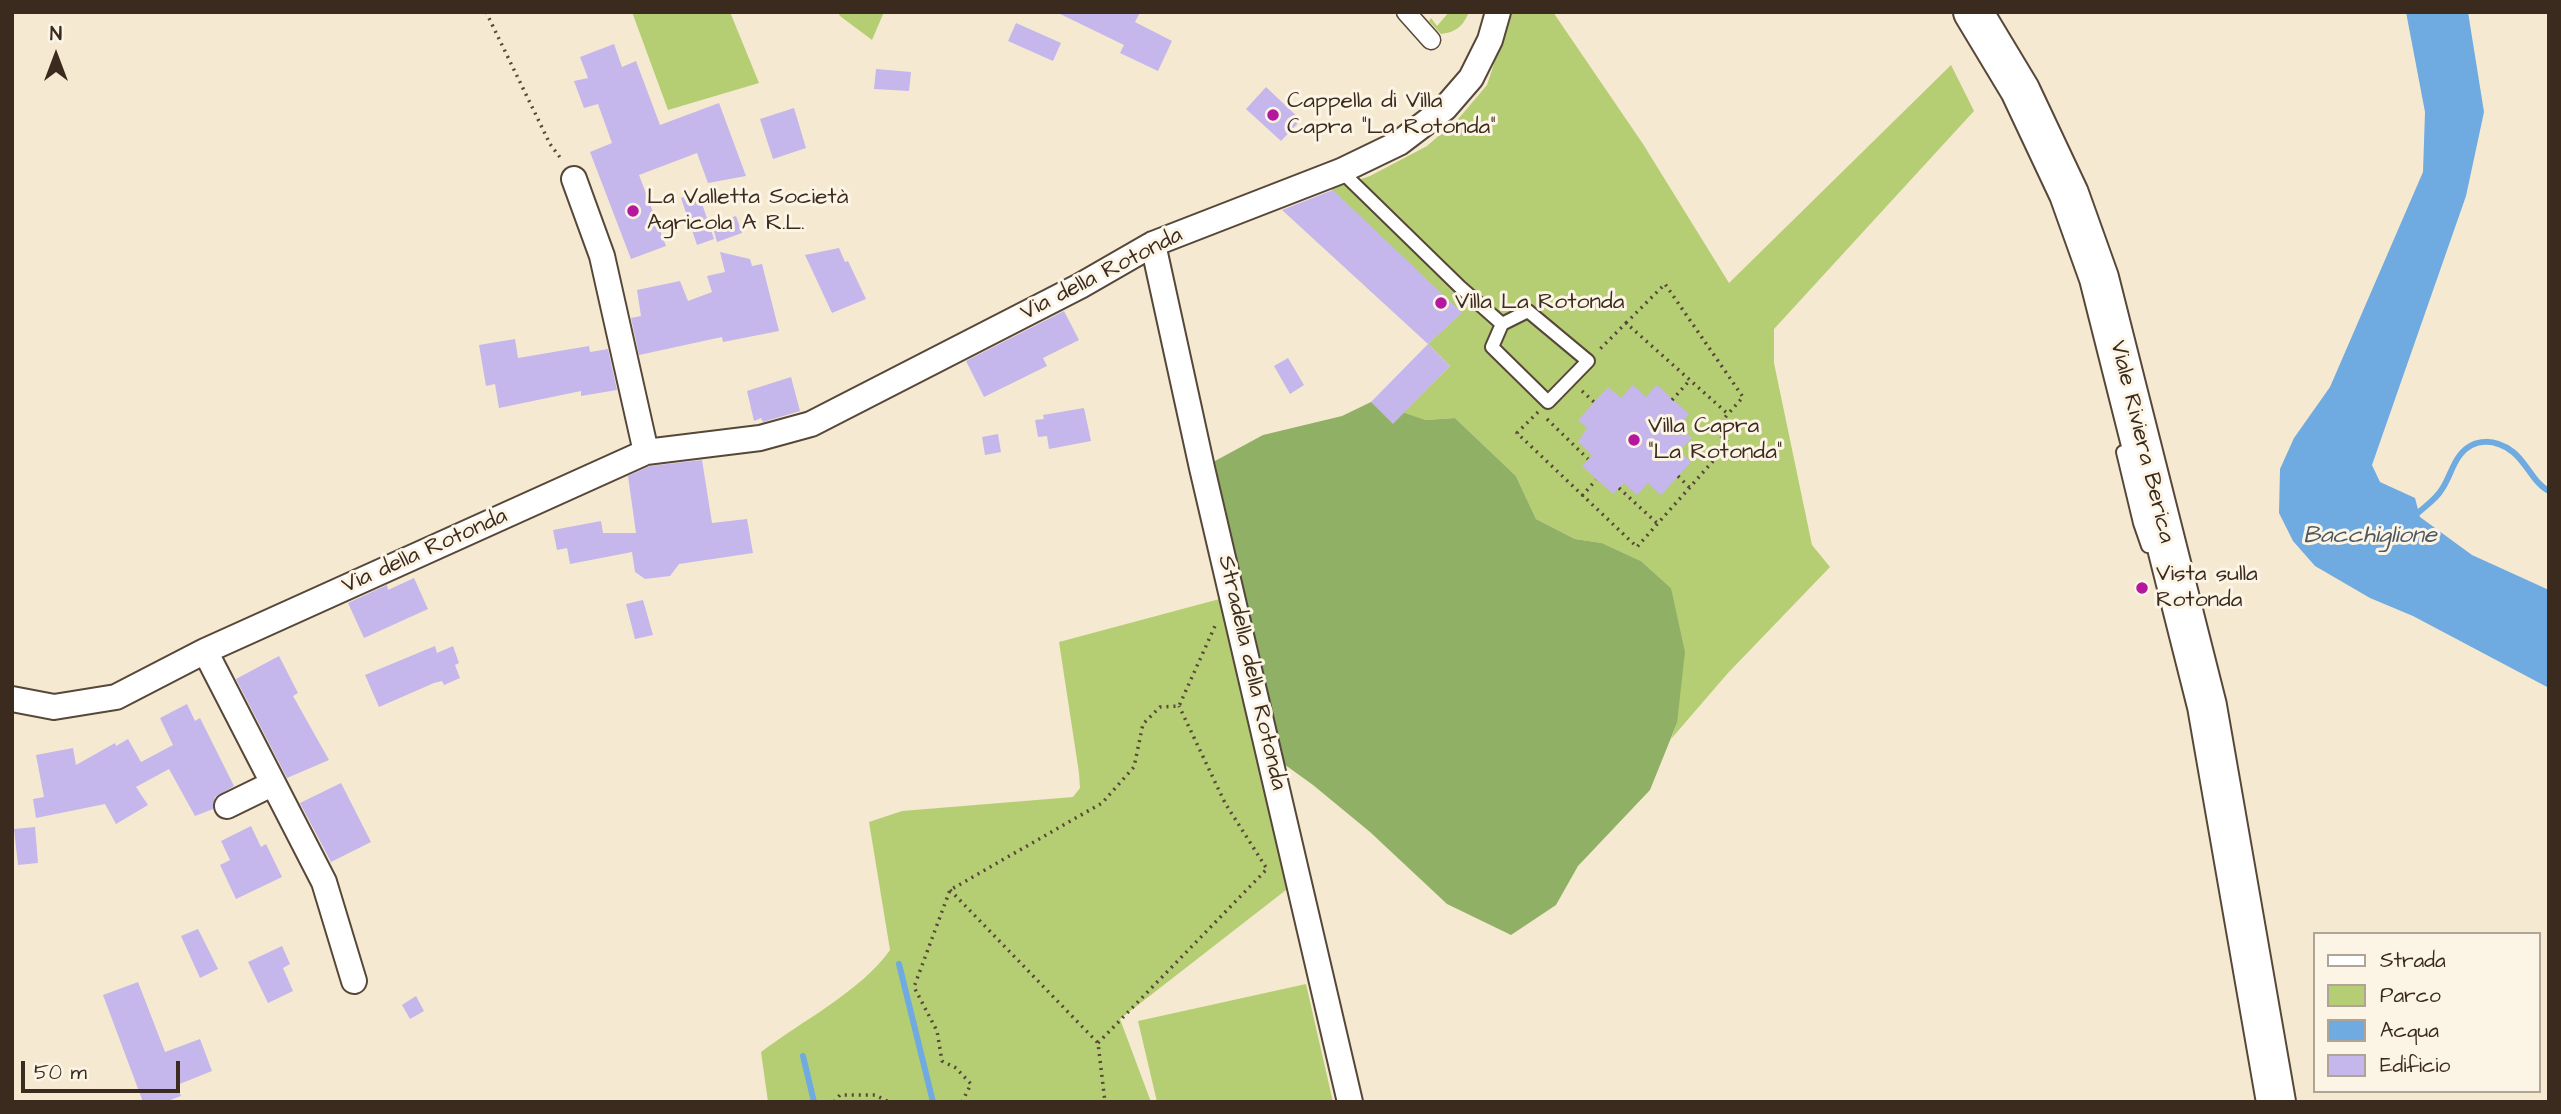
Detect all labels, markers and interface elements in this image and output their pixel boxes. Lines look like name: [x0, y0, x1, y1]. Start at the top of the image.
north arrow: [21, 21, 91, 91]
text: N: [50, 21, 62, 48]
place label: Cappella di Villa Capra "La Rotonda": [1287, 88, 1496, 142]
marker: Cappella di Villa Capra "La Rotonda": [1265, 107, 1281, 123]
place label: La Valletta Società Agricola A R.L.: [647, 184, 848, 238]
marker: La Valletta Società Agricola A R.L.: [625, 203, 641, 219]
street label: Via della Rotonda: [1017, 222, 1187, 328]
place label: Villa La Rotonda: [1455, 289, 1624, 317]
marker: Villa La Rotonda: [1433, 295, 1449, 311]
street label: Viale Riviera Berica: [2103, 338, 2179, 546]
place label: Villa Capra "La Rotonda": [1648, 413, 1782, 467]
marker: Villa Capra "La Rotonda": [1626, 432, 1642, 448]
street label: Via della Rotonda: [338, 503, 512, 601]
water label: Bacchiglione: [2303, 523, 2437, 551]
street label: Stradella della Rotonda: [1211, 553, 1291, 793]
place label: Vista sulla Rotonda: [2156, 561, 2258, 615]
marker: Vista sulla Rotonda: [2134, 580, 2150, 596]
legend: [2312, 932, 2540, 1093]
text: Strada: [2380, 946, 2446, 975]
text: Parco: [2380, 981, 2441, 1010]
text: Acqua: [2380, 1016, 2439, 1045]
scale bar: [24, 1048, 184, 1092]
text: Edificio: [2380, 1051, 2450, 1080]
text: 50 m: [34, 1058, 87, 1087]

